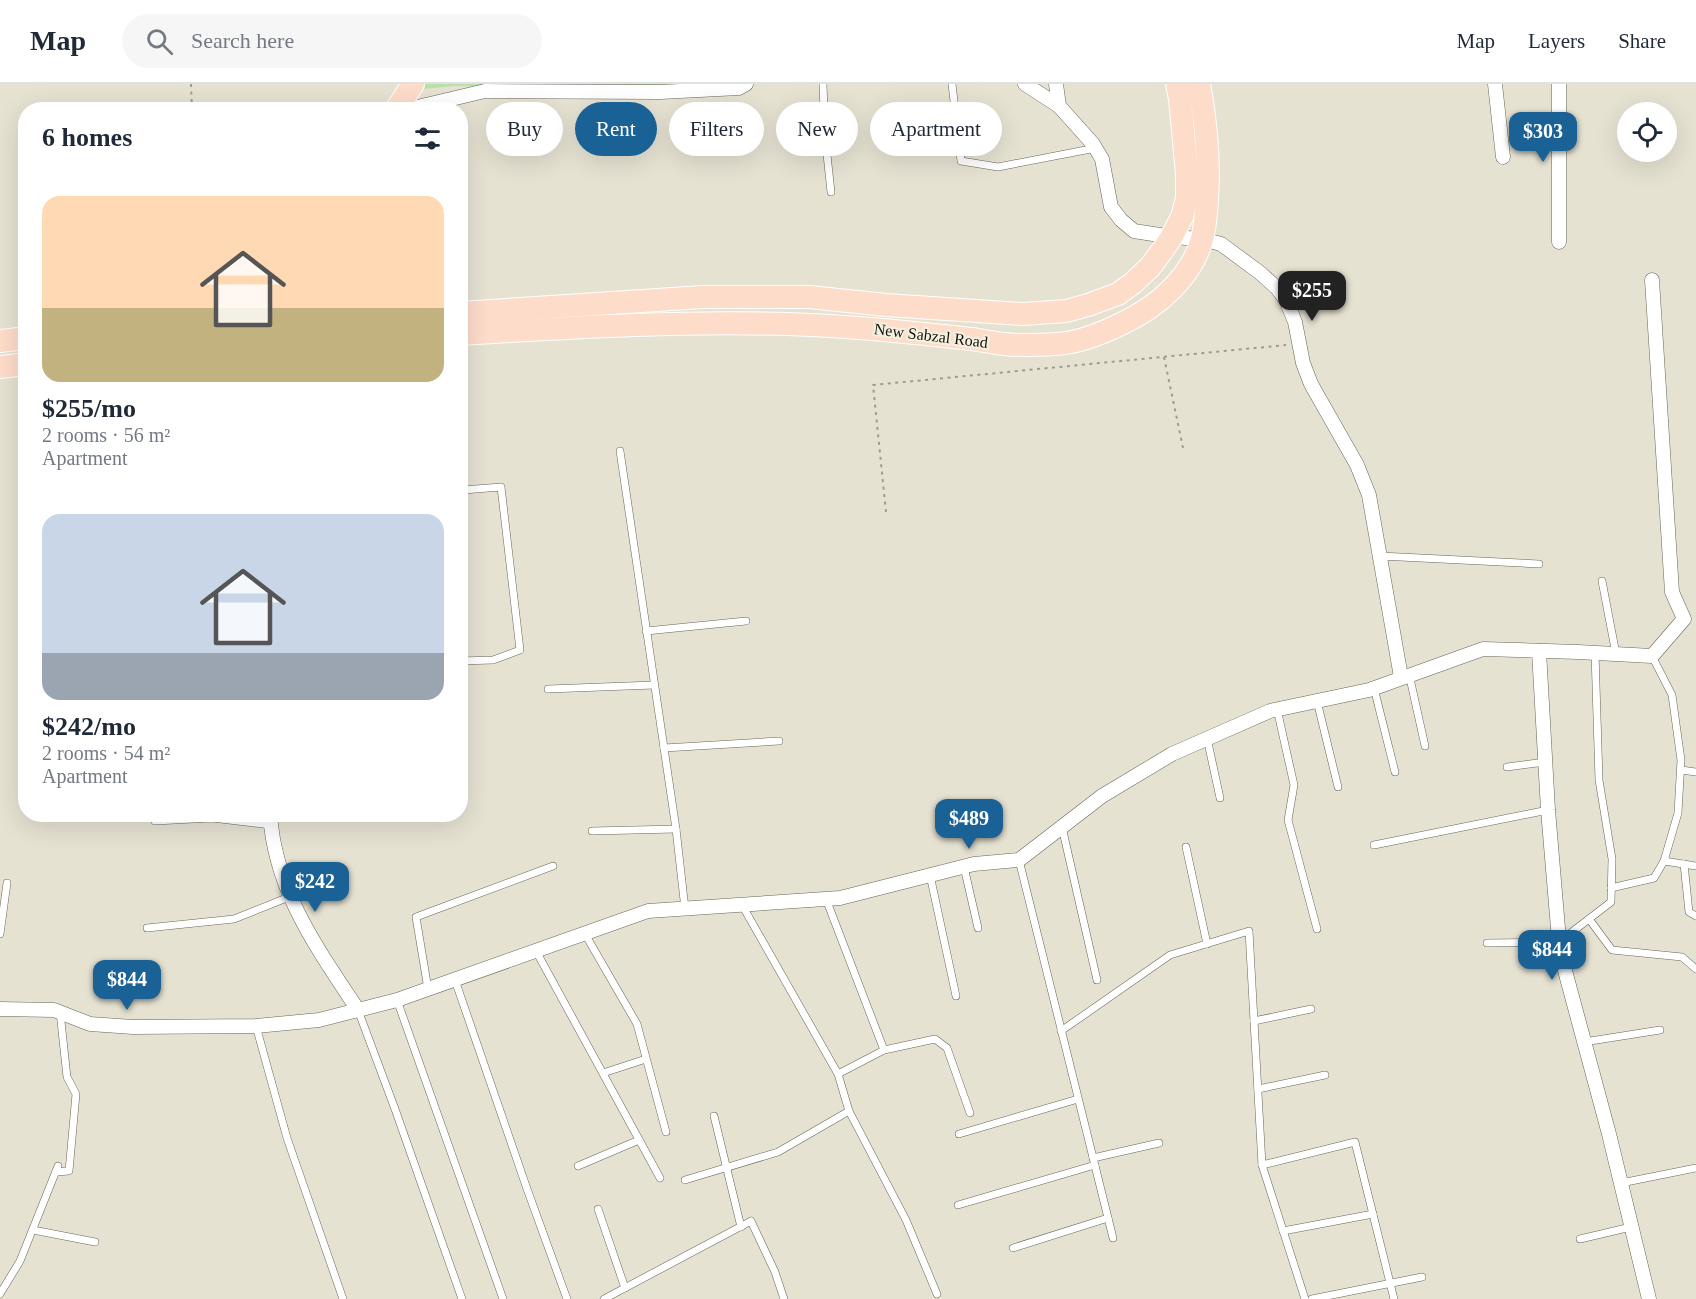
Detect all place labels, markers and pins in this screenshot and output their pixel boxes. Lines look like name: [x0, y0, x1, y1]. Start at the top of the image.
pin: $303: [1507, 112, 1579, 163]
pin: $255: [1276, 271, 1348, 322]
pin: $489: [933, 799, 1005, 850]
pin: $242: [279, 862, 351, 913]
pin: $844: [1516, 930, 1588, 981]
pin: $844: [91, 960, 163, 1011]

